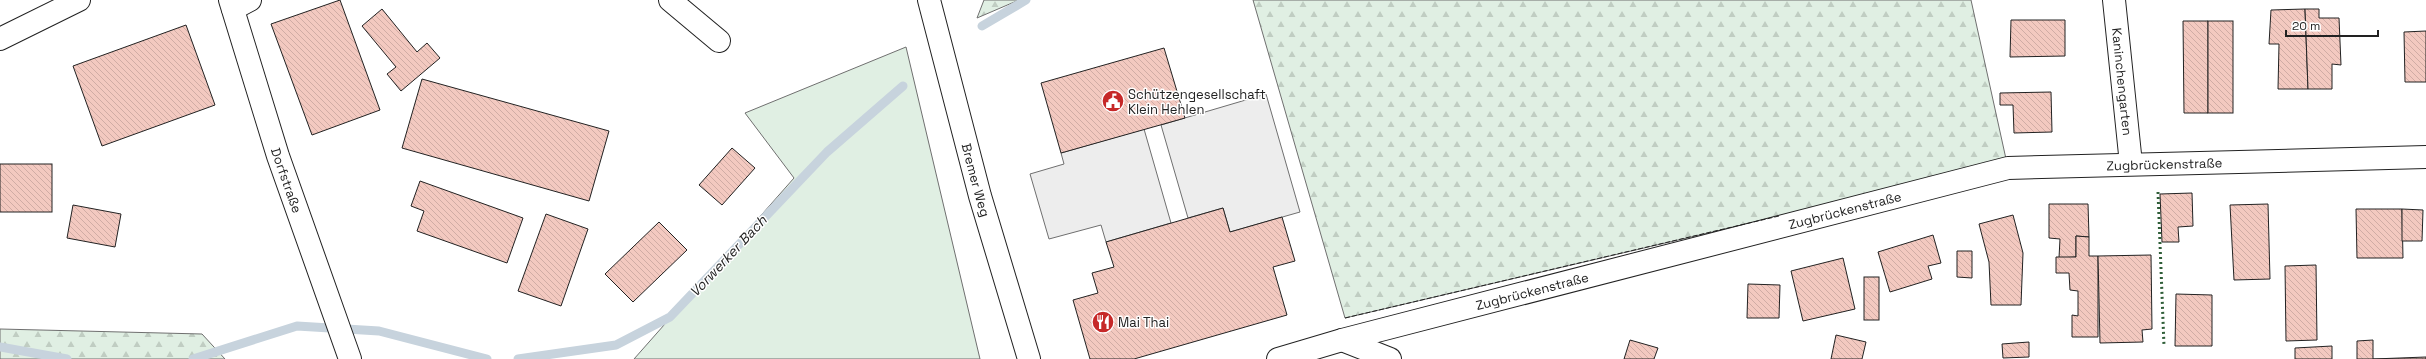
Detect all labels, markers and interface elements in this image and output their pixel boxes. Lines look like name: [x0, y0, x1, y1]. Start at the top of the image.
scale bar: [2286, 12, 2378, 38]
text: 20 m: [2292, 18, 2320, 34]
street label: Kaninchengarten: [2108, 27, 2136, 136]
place label: Schützengesellschaft Klein Hehlen: [1128, 86, 1266, 118]
public building icon: Schützengesellschaft Klein Hehlen: [1100, 88, 1126, 114]
street label: Bremer Weg: [958, 141, 994, 219]
street label: Dorfstraße: [267, 146, 306, 215]
street label: Zugbrückenstraße: [2106, 154, 2222, 174]
street label: Zugbrückenstraße: [1787, 187, 1903, 233]
water label: Vorwerker Bach: [686, 211, 771, 301]
street label: Zugbrückenstraße: [1474, 268, 1590, 314]
restaurant icon: Mai Thai: [1090, 309, 1116, 335]
place label: Mai Thai: [1118, 314, 1169, 331]

